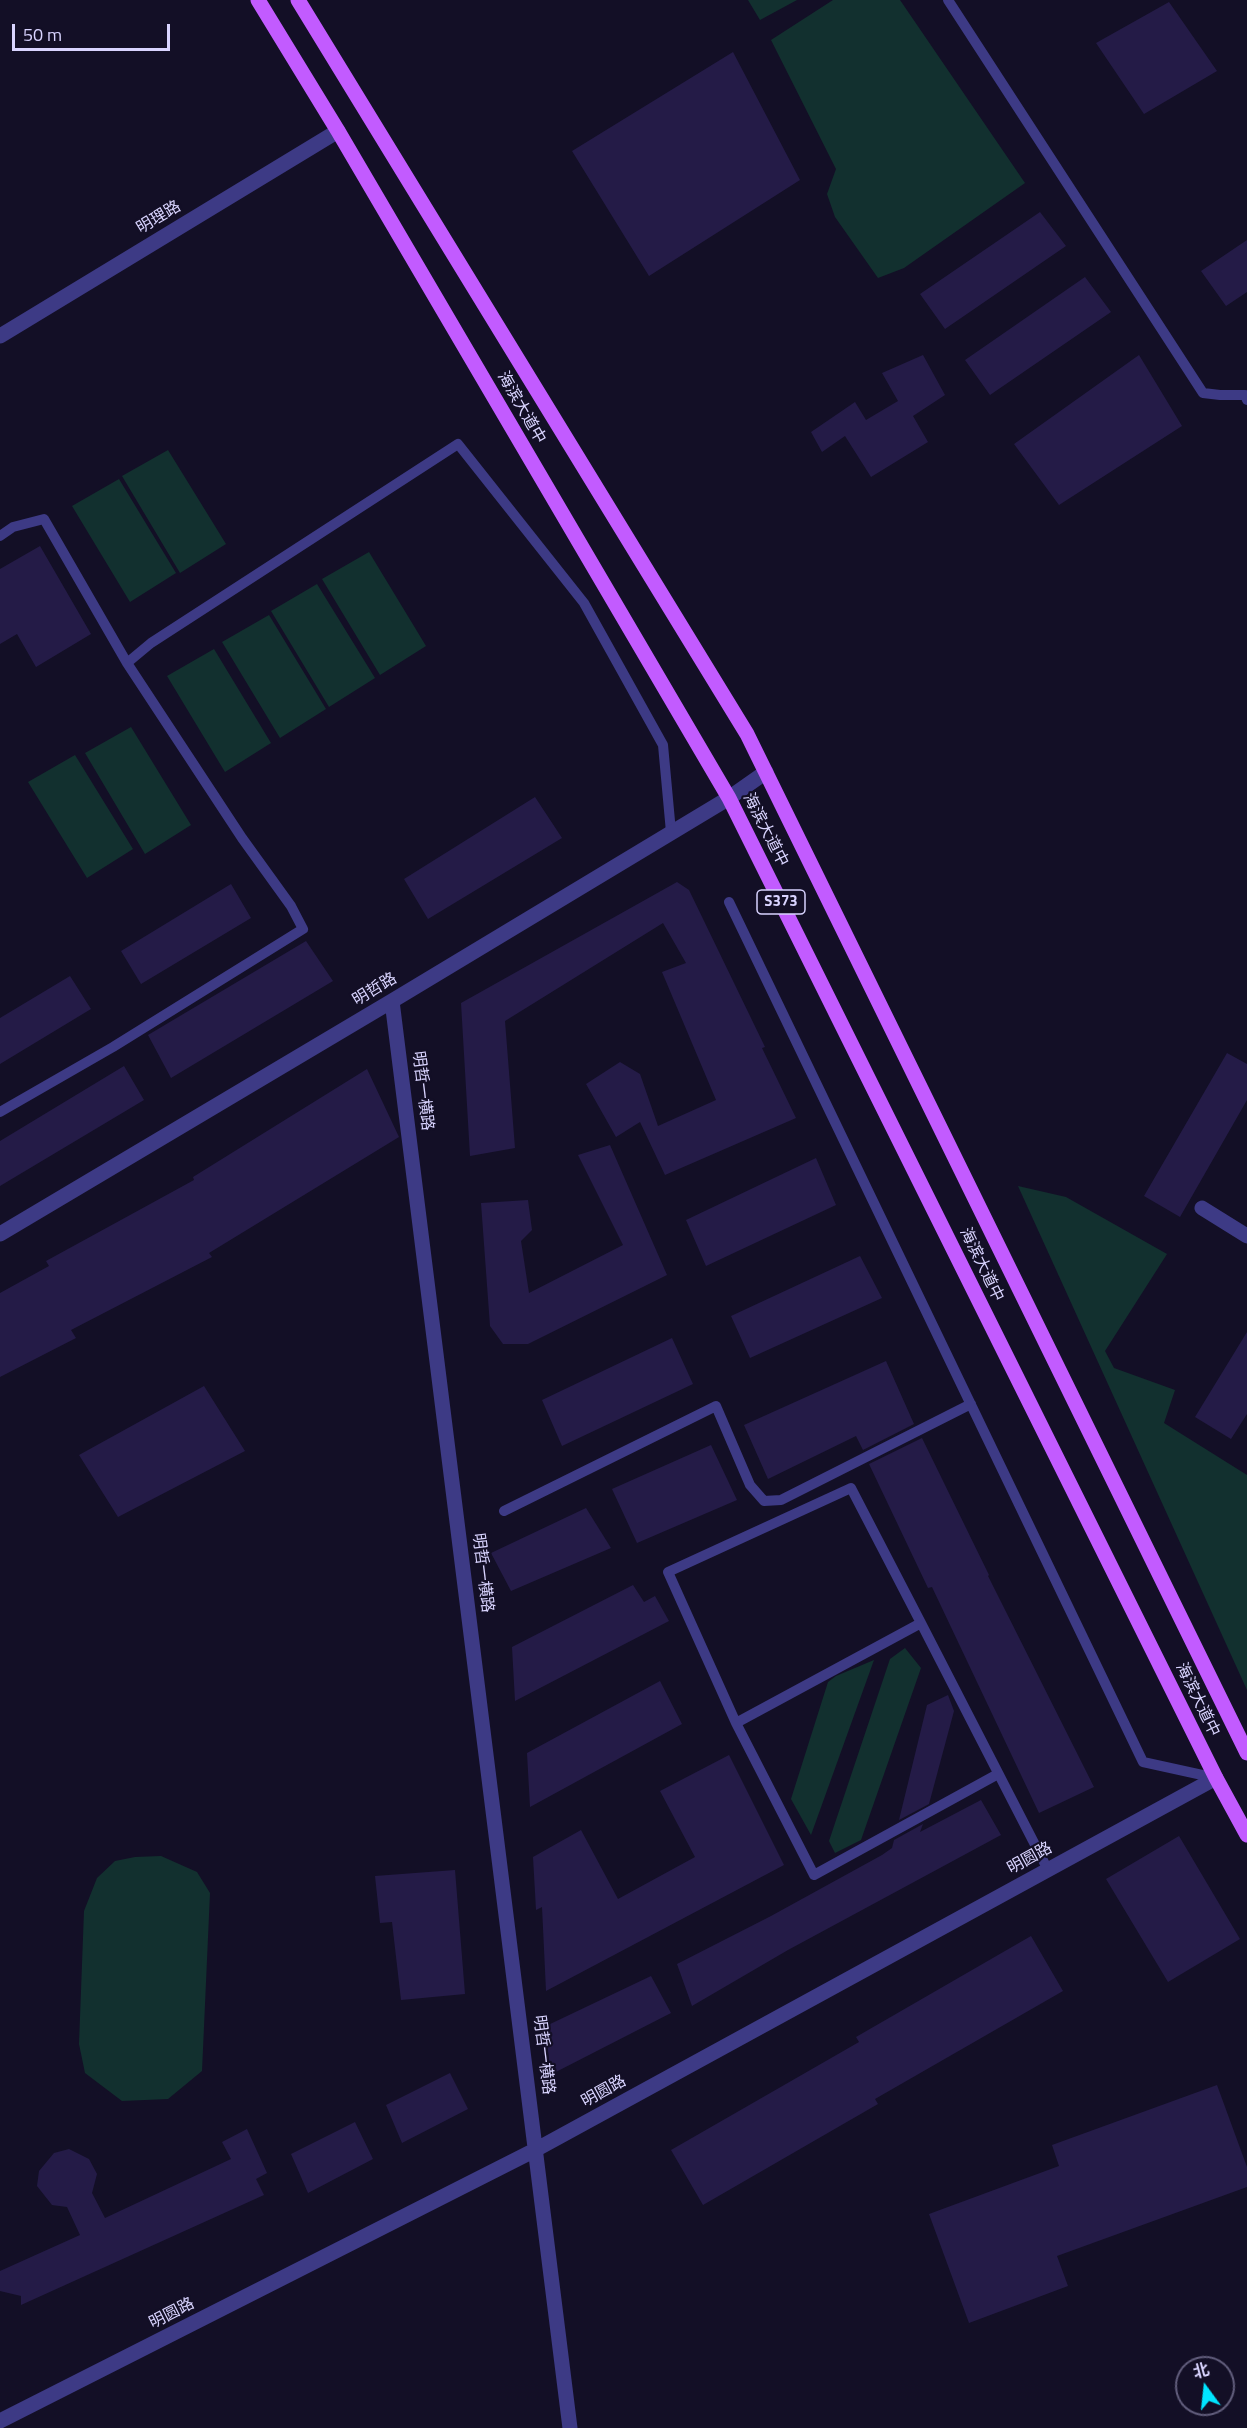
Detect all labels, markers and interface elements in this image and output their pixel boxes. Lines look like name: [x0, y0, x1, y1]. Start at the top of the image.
scale bar: [15, 12, 172, 50]
text: 50 m: [23, 21, 62, 48]
street label: 明理路: [133, 197, 185, 239]
street label: 海滨大道中: [493, 369, 549, 447]
street label: 海滨大道中: [738, 790, 792, 870]
road number: S373: [757, 890, 805, 914]
street label: 明哲路: [349, 969, 401, 1011]
street label: 明哲一横路: [408, 1050, 436, 1132]
street label: 海滨大道中: [955, 1225, 1007, 1305]
street label: 明哲一横路: [468, 1532, 496, 1614]
street label: 海滨大道中: [1171, 1660, 1223, 1740]
street label: 明圆路: [1004, 1839, 1056, 1879]
street label: 明哲一横路: [529, 2014, 557, 2096]
street label: 明圆路: [578, 2072, 630, 2112]
street label: 明圆路: [146, 2295, 198, 2333]
north arrow: [1175, 2356, 1235, 2416]
text: 北: [1190, 2357, 1212, 2384]

